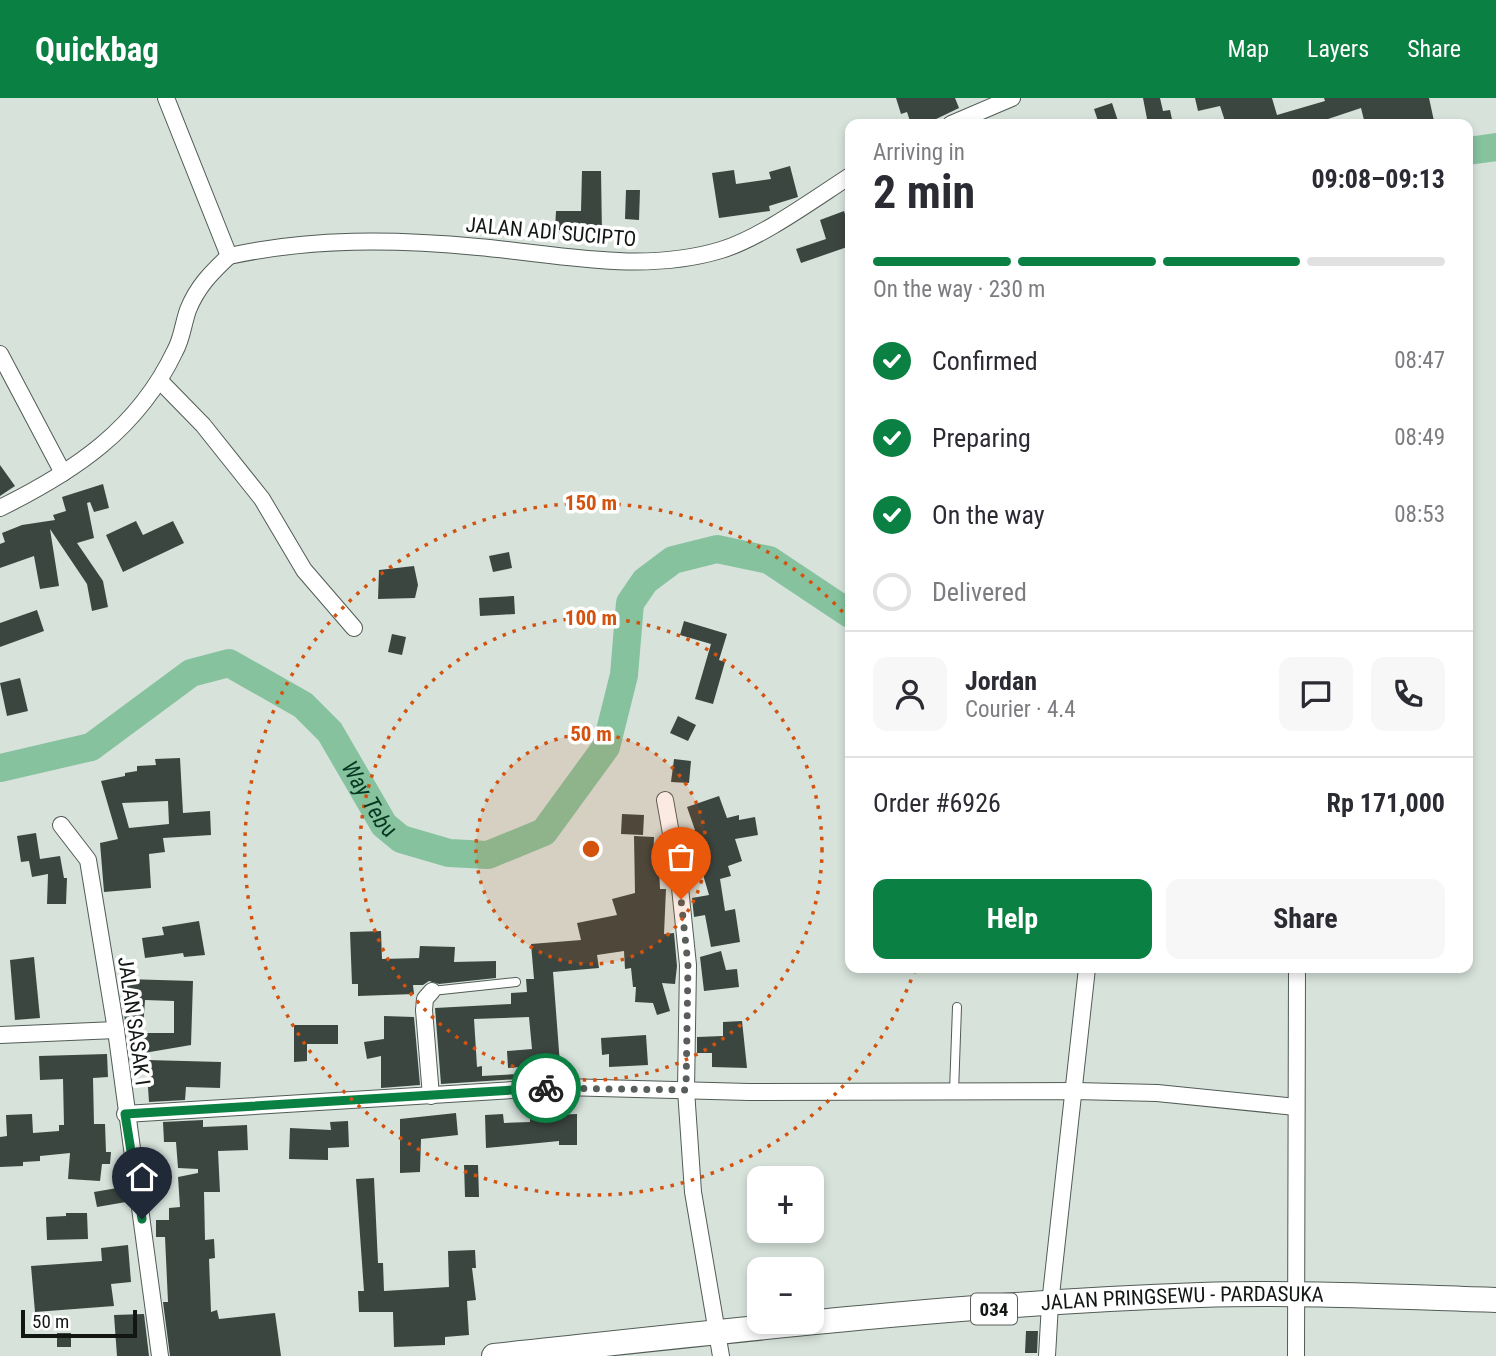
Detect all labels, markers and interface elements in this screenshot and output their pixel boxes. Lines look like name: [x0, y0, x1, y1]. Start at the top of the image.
text: Quickbag: [35, 30, 159, 69]
text: Map: [1228, 35, 1269, 63]
text: Layers: [1307, 35, 1369, 63]
text: Share: [1407, 35, 1461, 63]
text: Arriving in: [873, 139, 965, 166]
text: 09:08–09:13: [1311, 164, 1445, 194]
text: 2 min: [873, 165, 975, 219]
street label: JALAN ADI SUCIPTO: [465, 213, 637, 251]
text: On the way · 230 m: [873, 276, 1045, 303]
icon: check: [873, 342, 911, 380]
text: Confirmed: [932, 346, 1038, 376]
text: 08:47: [1394, 347, 1445, 374]
icon: check: [873, 419, 911, 457]
text: Preparing: [932, 423, 1031, 453]
text: 08:49: [1394, 424, 1445, 451]
text: 150 m: [565, 491, 617, 515]
icon: check: [873, 496, 911, 534]
text: On the way: [932, 500, 1045, 530]
text: 08:53: [1394, 501, 1445, 528]
text: Delivered: [932, 577, 1027, 607]
text: 100 m: [565, 606, 617, 630]
button: person: [873, 657, 947, 731]
button: chat: [1279, 657, 1353, 731]
button: phone: [1371, 657, 1445, 731]
text: Jordan: [965, 666, 1037, 696]
text: Courier · 4.4: [965, 696, 1076, 723]
text: 50 m: [570, 722, 612, 746]
water label: Way Tebu: [336, 756, 402, 843]
text: Order #6926: [873, 788, 1001, 818]
text: Rp 171,000: [1327, 788, 1445, 818]
pin: [651, 827, 711, 899]
centre of rings: [579, 837, 603, 861]
icon: bag: [662, 838, 700, 876]
button: Help: [873, 879, 1152, 959]
button: Share: [1166, 879, 1445, 959]
street label: JALAN SASAK I: [113, 955, 155, 1087]
courier: [511, 1053, 581, 1123]
icon: bike: [527, 1069, 565, 1107]
pin: [112, 1147, 172, 1219]
icon: home: [123, 1158, 161, 1196]
map controls: [747, 1166, 824, 1334]
button: +: [747, 1166, 824, 1243]
button: −: [747, 1257, 824, 1334]
street label: JALAN PRINGSEWU - PARDASUKA: [1040, 1282, 1324, 1315]
road number: 034: [971, 1294, 1017, 1324]
scale bar: [21, 1307, 136, 1339]
text: 50 m: [32, 1310, 69, 1333]

